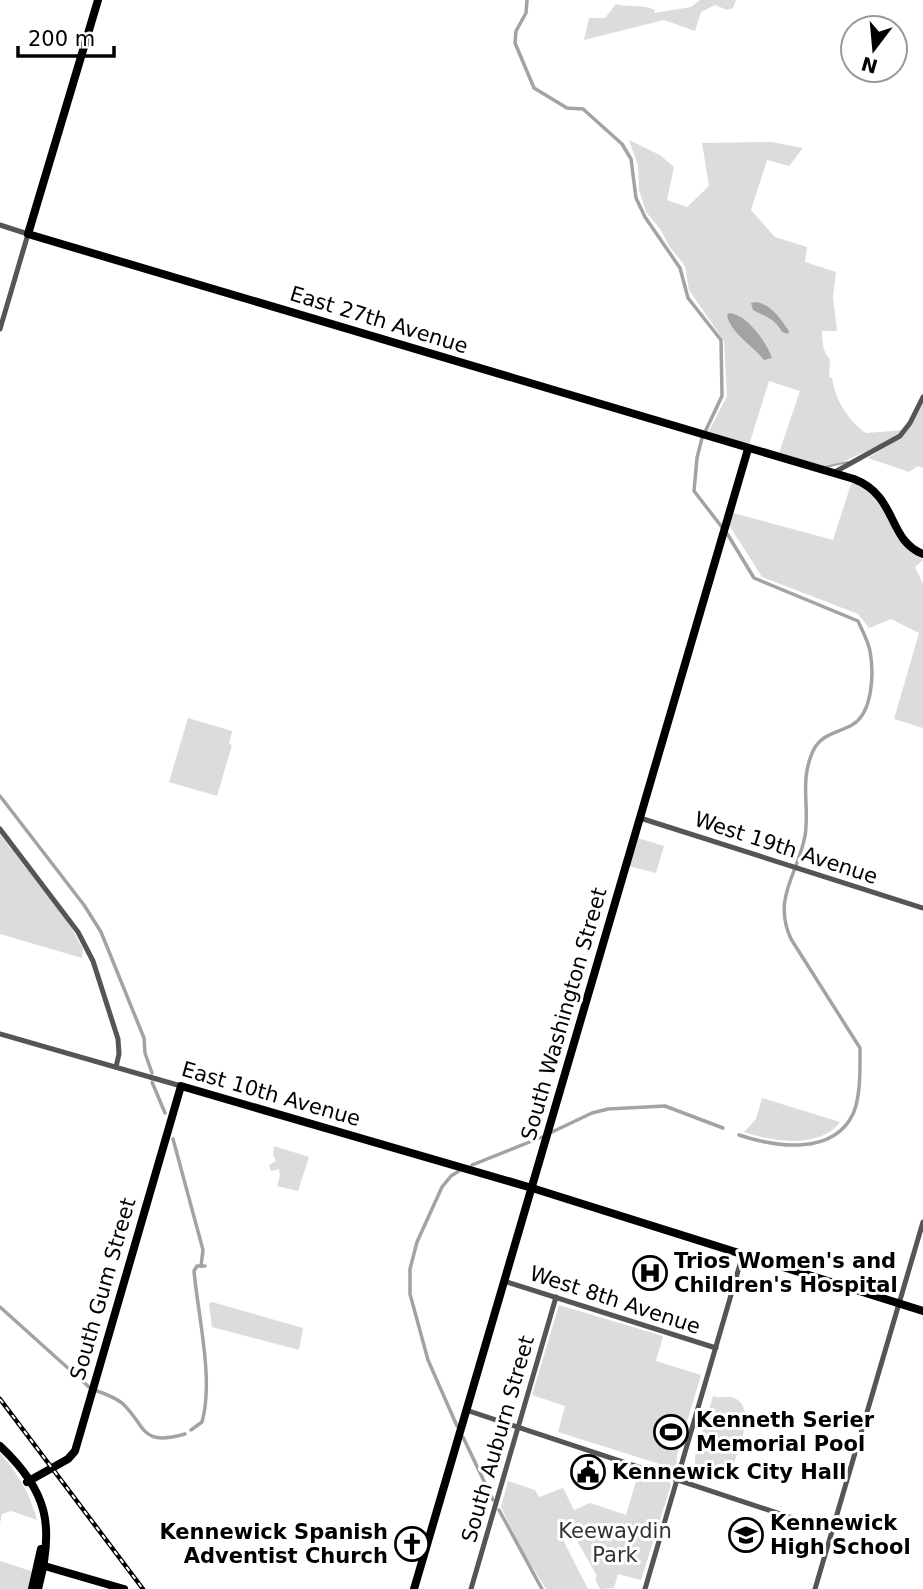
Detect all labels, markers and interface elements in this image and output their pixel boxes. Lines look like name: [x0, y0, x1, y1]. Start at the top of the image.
scale bar: [18, 14, 114, 58]
north arrow: [839, 14, 909, 84]
text: 200 m: [28, 27, 95, 51]
text: N: [859, 53, 880, 78]
street label: East 27th Avenue: [287, 281, 471, 359]
street label: West 19th Avenue: [691, 807, 881, 889]
street label: South Washington Street: [516, 885, 612, 1143]
street label: East 10th Avenue: [179, 1057, 363, 1131]
street label: South Gum Street: [66, 1195, 140, 1383]
place label: Trios Women's and Children's Hospital: [674, 1249, 898, 1297]
hospital icon: Trios Women's and Children's Hospital: [631, 1254, 669, 1292]
street label: West 8th Avenue: [527, 1261, 703, 1339]
street label: South Auburn Street: [457, 1333, 539, 1545]
place label: Kenneth Serier Memorial Pool: [696, 1408, 875, 1456]
sports icon: Kenneth Serier Memorial Pool: [652, 1413, 690, 1451]
public building icon: Kennewick City Hall: [569, 1453, 607, 1491]
place label: Kennewick City Hall: [612, 1460, 846, 1484]
place label: Kennewick High School: [770, 1511, 911, 1559]
school or university icon: Kennewick High School: [727, 1516, 765, 1554]
park label: Keewaydin Park: [558, 1519, 672, 1567]
place label: Kennewick Spanish Adventist Church: [159, 1520, 388, 1568]
church icon: Kennewick Spanish Adventist Church: [393, 1525, 431, 1563]

